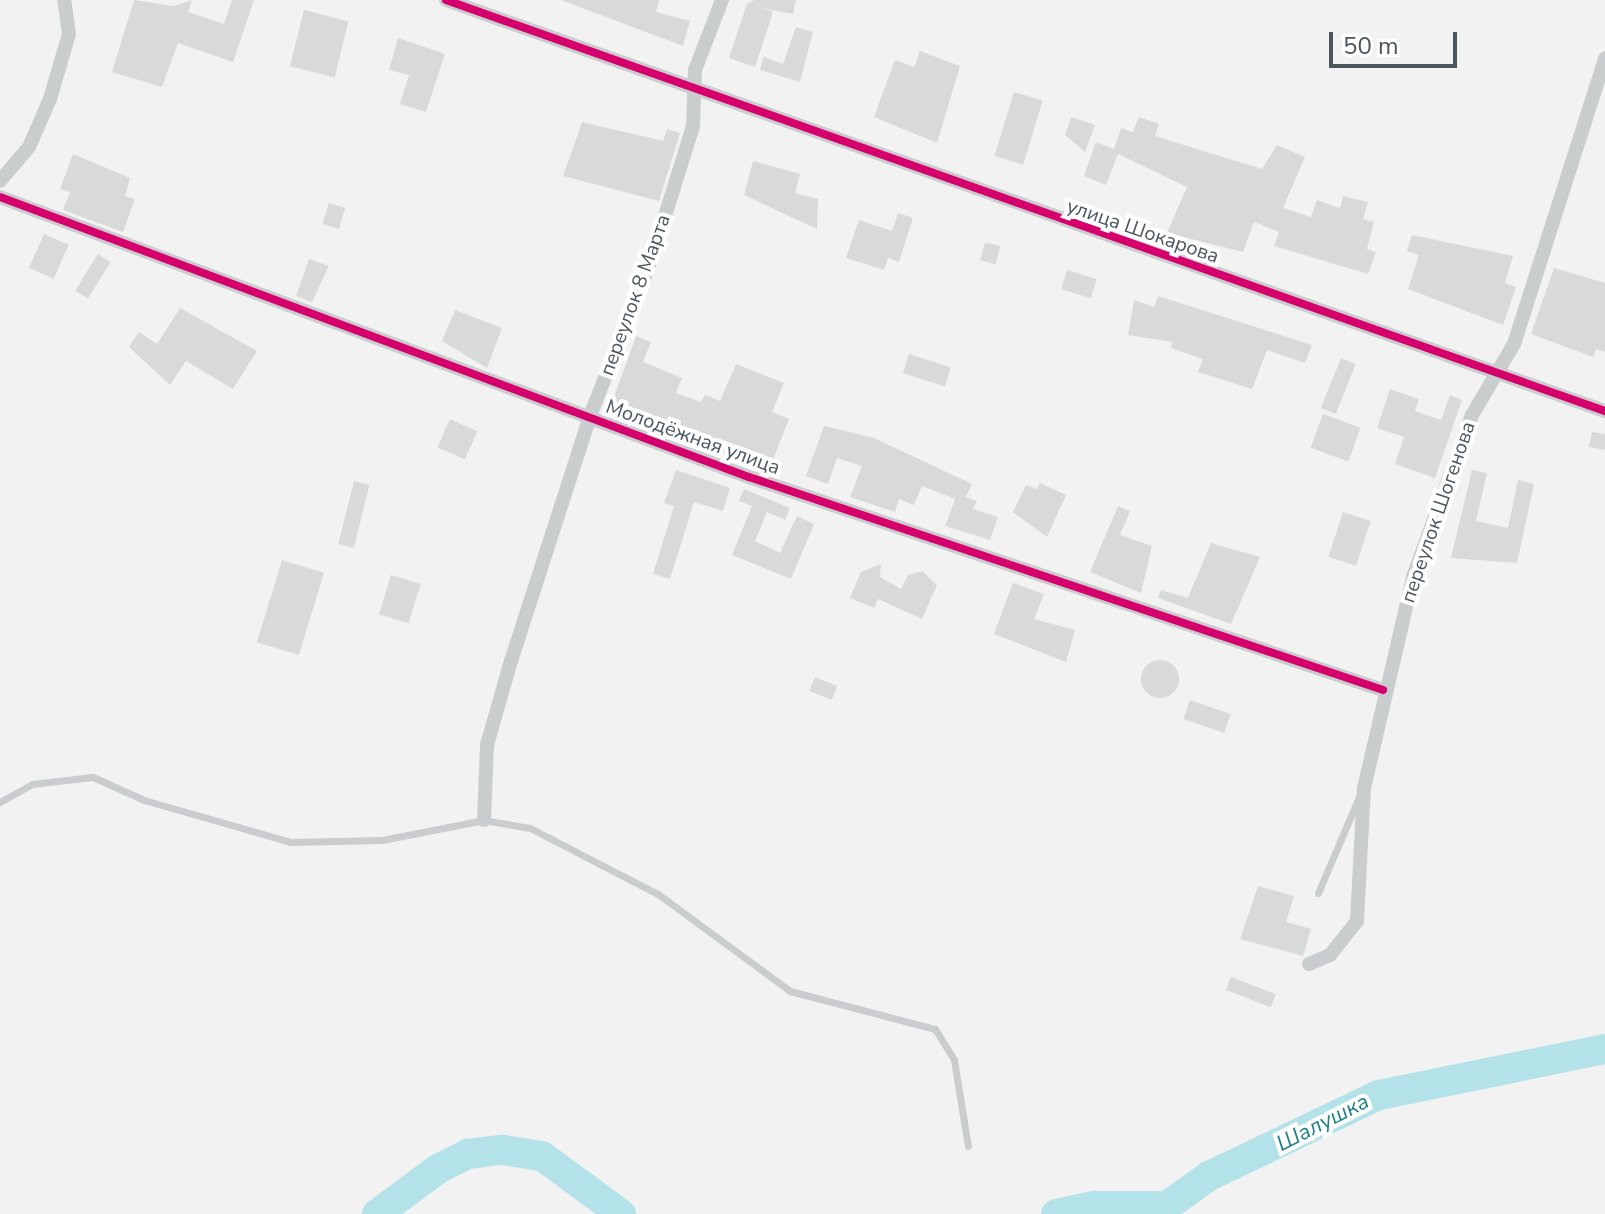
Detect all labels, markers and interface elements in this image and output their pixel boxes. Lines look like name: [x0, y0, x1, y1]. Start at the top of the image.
scale bar: [1333, 16, 1461, 66]
text: 50 m: [1343, 30, 1399, 62]
street label: улица Шокарова: [1064, 194, 1222, 268]
street label: переулок 8 Марта: [595, 211, 675, 379]
street label: Молодёжная улица: [603, 394, 783, 480]
street label: переулок Шогенова: [1396, 418, 1480, 606]
water label: Шалушка: [1272, 1088, 1374, 1158]

